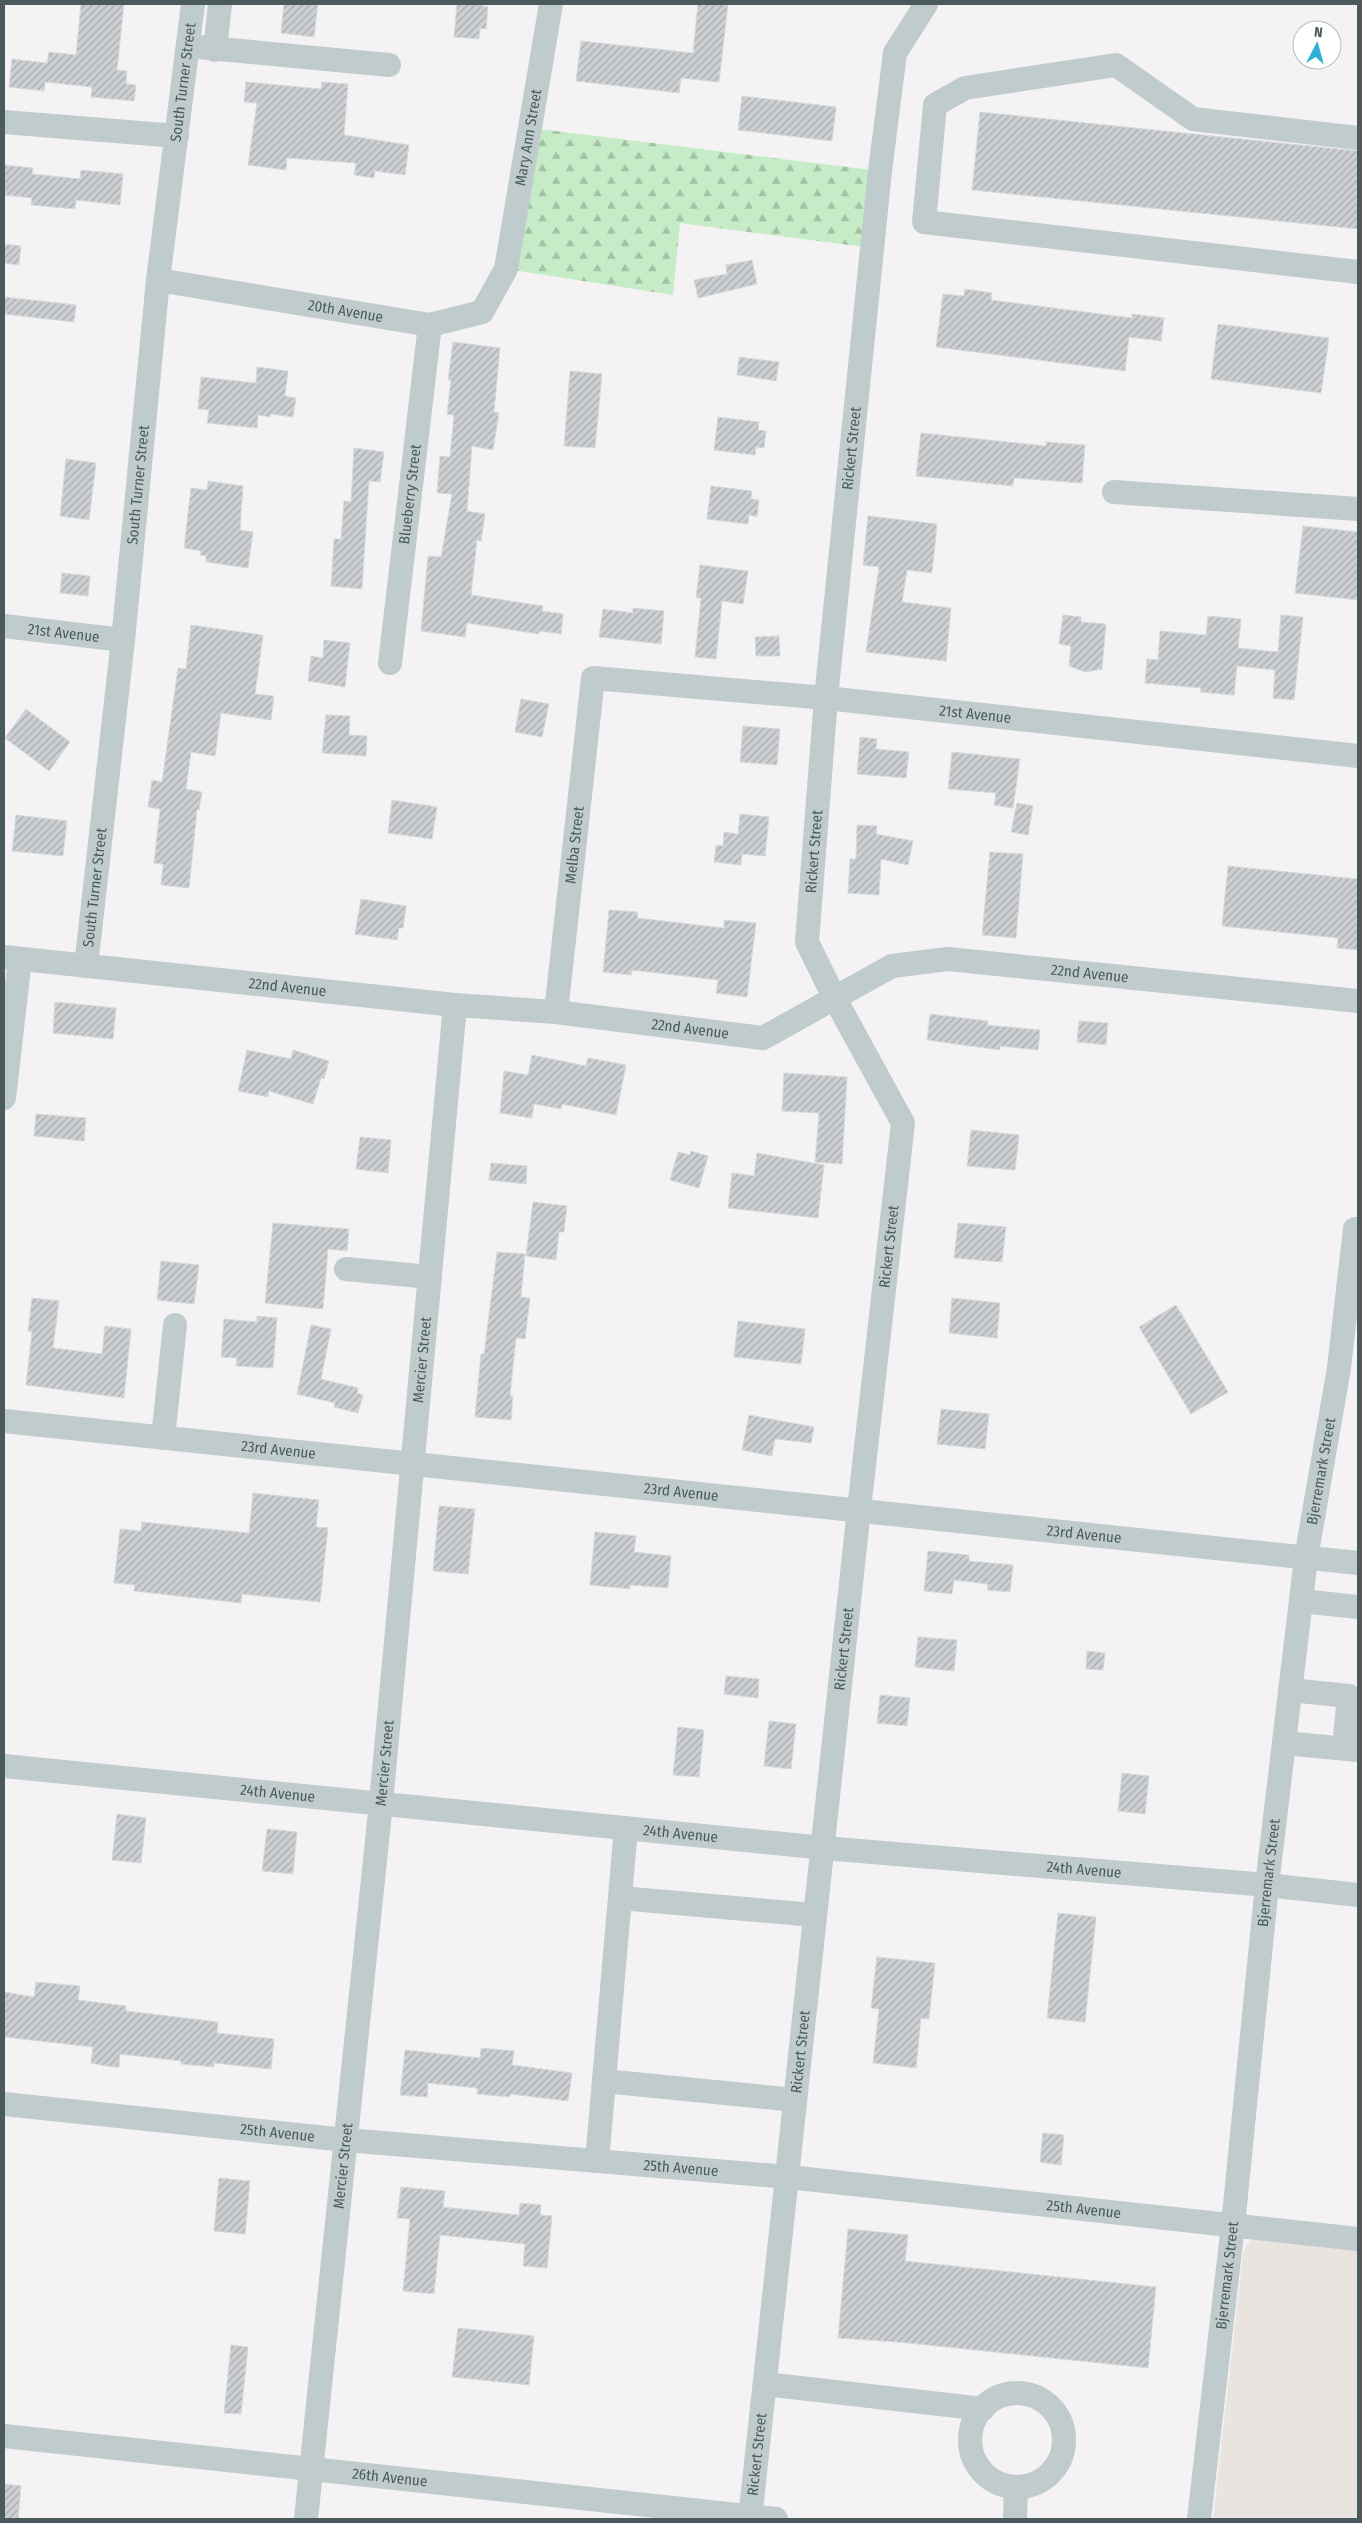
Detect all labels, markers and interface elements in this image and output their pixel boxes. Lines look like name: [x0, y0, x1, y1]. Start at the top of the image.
north arrow: [1292, 20, 1342, 70]
street label: South Turner Street: [167, 22, 200, 143]
text: N: [1313, 24, 1323, 41]
street label: Mary Ann Street: [511, 88, 545, 187]
street label: 20th Avenue: [307, 296, 384, 326]
street label: Rickert Street: [838, 406, 865, 491]
street label: South Turner Street: [123, 424, 153, 545]
street label: Blueberry Street: [395, 443, 425, 545]
street label: 21st Avenue: [27, 620, 100, 646]
street label: 21st Avenue: [938, 701, 1012, 727]
street label: Melba Street: [561, 805, 588, 885]
street label: Rickert Street: [802, 809, 826, 894]
street label: South Turner Street: [79, 827, 111, 948]
street label: 22nd Avenue: [1050, 961, 1129, 986]
street label: 22nd Avenue: [248, 974, 327, 1000]
street label: 22nd Avenue: [650, 1015, 730, 1043]
street label: Rickert Street: [875, 1204, 903, 1289]
street label: Mercier Street: [409, 1316, 435, 1404]
street label: Bjerremark Street: [1303, 1416, 1339, 1526]
street label: 23rd Avenue: [240, 1437, 317, 1463]
street label: 23rd Avenue: [643, 1479, 719, 1505]
street label: 23rd Avenue: [1046, 1521, 1122, 1547]
street label: Rickert Street: [830, 1607, 857, 1691]
street label: Mercier Street: [372, 1719, 398, 1807]
street label: 24th Avenue: [239, 1781, 316, 1806]
street label: Bjerremark Street: [1254, 1818, 1284, 1928]
street label: 24th Avenue: [642, 1821, 719, 1846]
street label: 24th Avenue: [1046, 1858, 1122, 1882]
street label: Rickert Street: [787, 2009, 814, 2094]
street label: 25th Avenue: [239, 2120, 316, 2146]
street label: Mercier Street: [330, 2122, 356, 2210]
street label: 25th Avenue: [643, 2156, 719, 2180]
street label: 25th Avenue: [1046, 2196, 1122, 2222]
street label: Bjerremark Street: [1212, 2221, 1242, 2331]
street label: Rickert Street: [744, 2412, 770, 2497]
street label: 26th Avenue: [351, 2464, 428, 2490]

